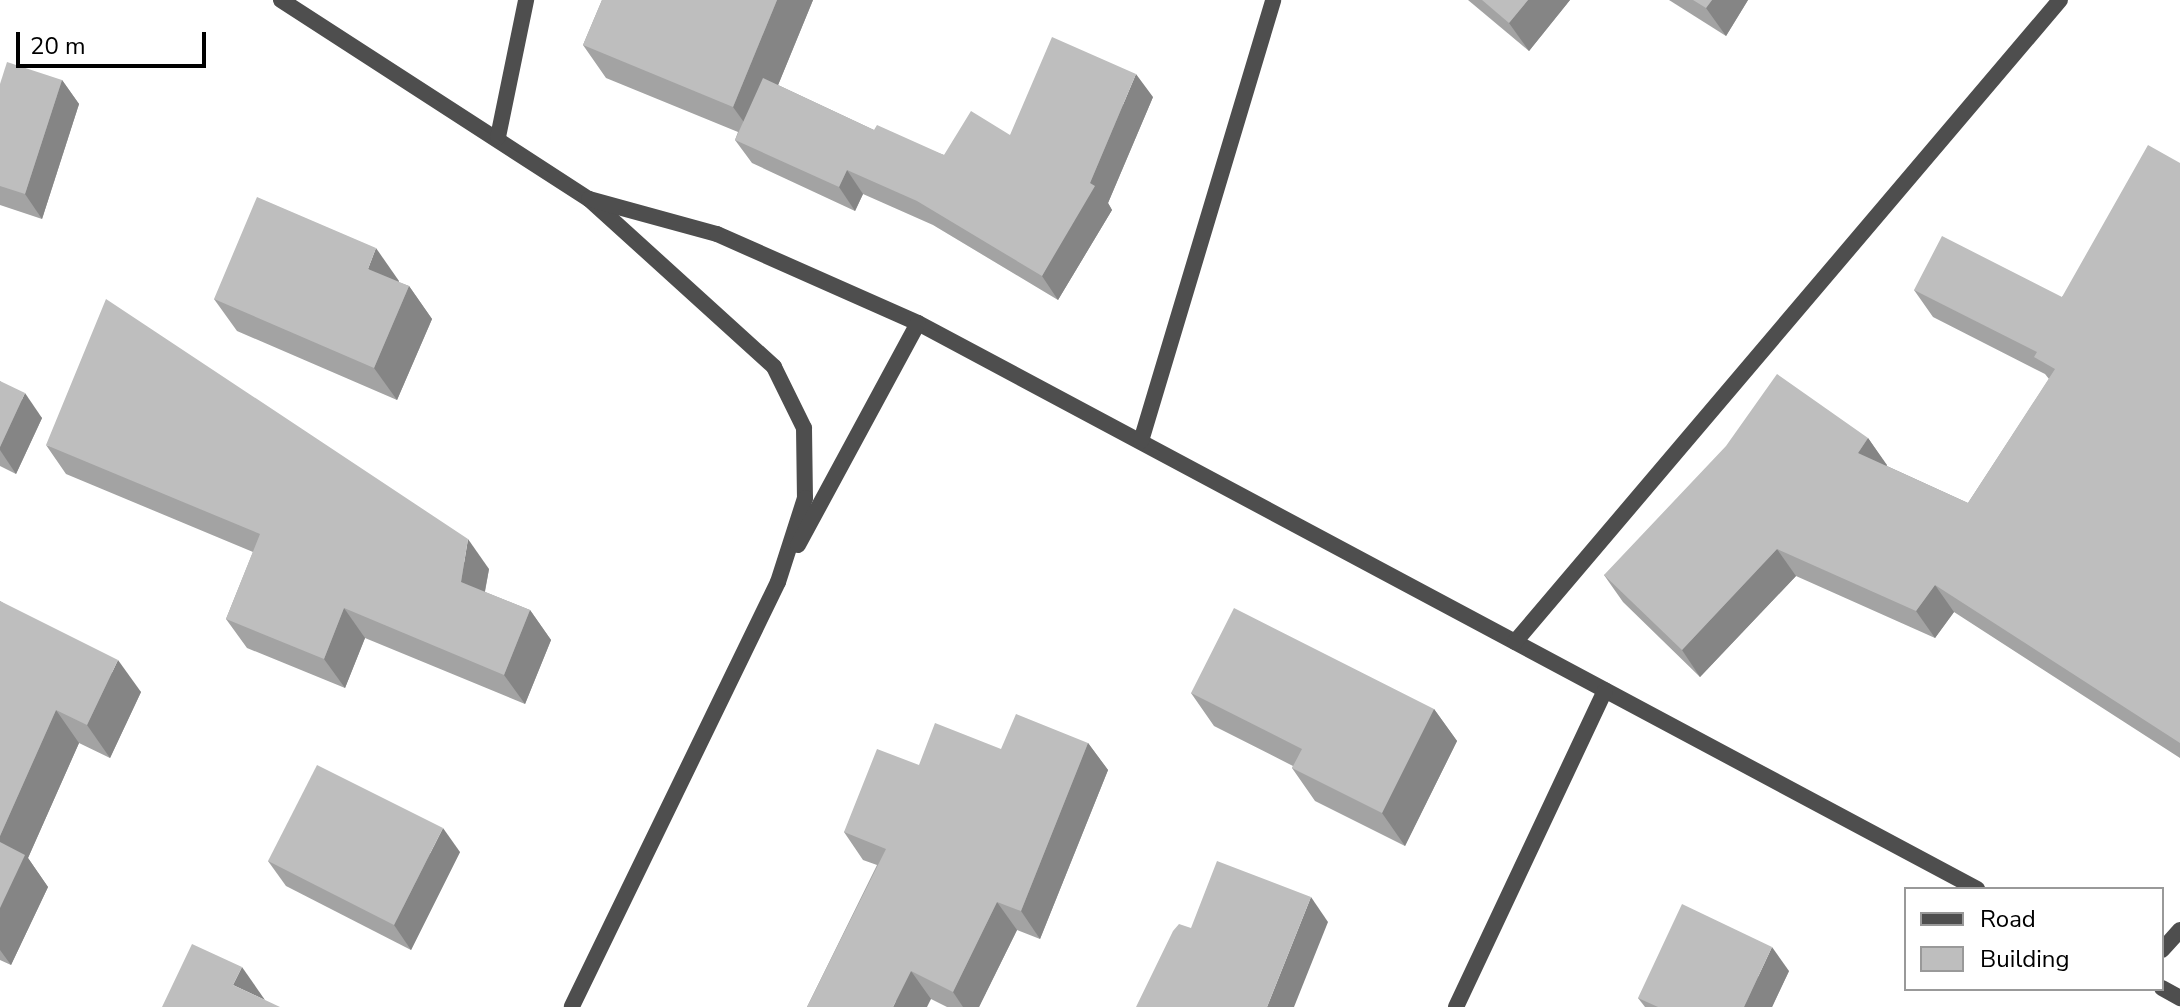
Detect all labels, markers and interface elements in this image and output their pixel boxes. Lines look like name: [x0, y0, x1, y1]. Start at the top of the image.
scale bar: [20, 16, 210, 66]
text: 20 m: [30, 30, 86, 62]
legend: [1904, 887, 2164, 991]
text: Road: [1980, 903, 2036, 935]
text: Building: [1980, 943, 2070, 975]

